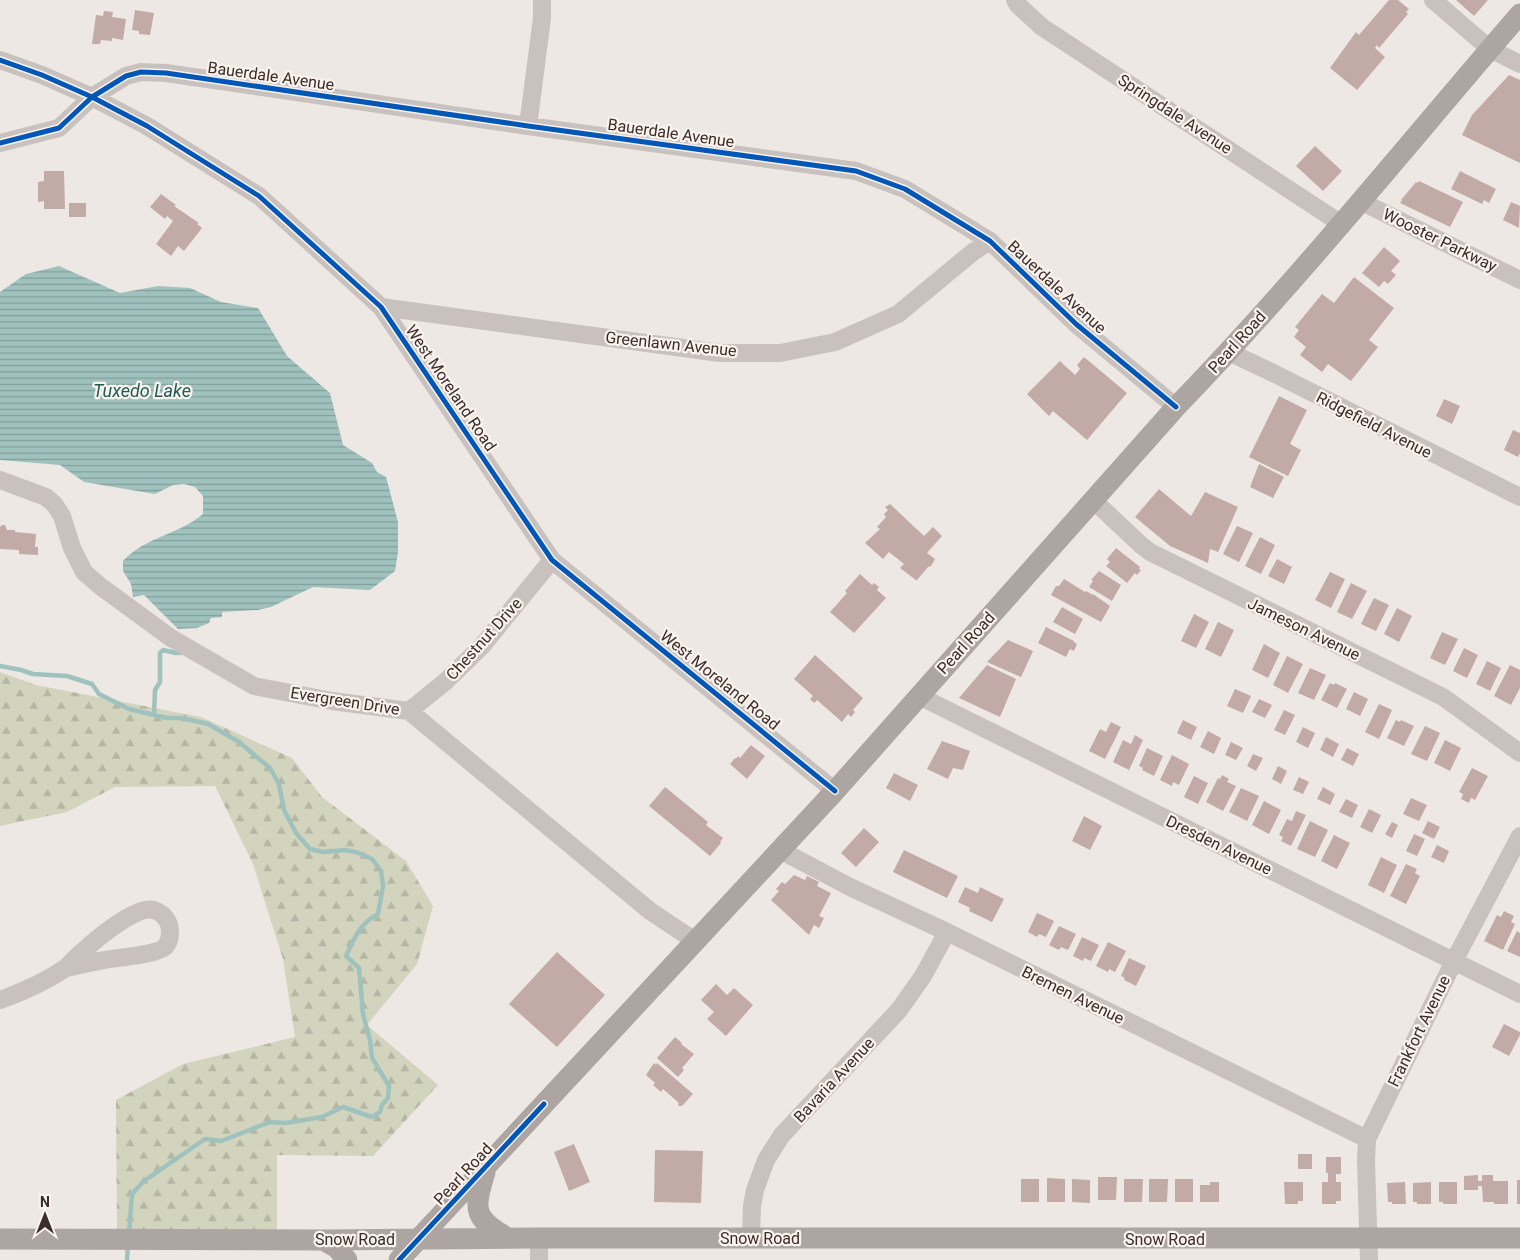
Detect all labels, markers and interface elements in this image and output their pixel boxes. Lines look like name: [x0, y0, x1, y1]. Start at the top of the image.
street label: Bauerdale Avenue: [206, 58, 336, 94]
street label: Springdale Avenue: [1114, 70, 1236, 158]
street label: Bauerdale Avenue: [606, 115, 736, 151]
street label: Wooster Parkway: [1380, 204, 1500, 276]
street label: Bauerdale Avenue: [1004, 237, 1110, 337]
street label: Pearl Road: [1204, 307, 1270, 377]
street label: West Moreland Road: [402, 321, 500, 455]
street label: Greenlawn Avenue: [605, 328, 737, 360]
water label: Tuxedo Lake: [93, 380, 191, 401]
street label: Ridgefield Avenue: [1313, 388, 1435, 462]
street label: Chestnut Drive: [442, 594, 526, 684]
street label: Jameson Avenue: [1245, 594, 1363, 664]
street label: Pearl Road: [933, 608, 999, 678]
street label: West Moreland Road: [657, 626, 783, 734]
street label: Evergreen Drive: [289, 683, 401, 719]
street label: Dresden Avenue: [1163, 811, 1275, 879]
street label: Bremen Avenue: [1019, 962, 1127, 1028]
street label: Frankfort Avenue: [1384, 972, 1454, 1090]
street label: Bavaria Avenue: [790, 1034, 878, 1126]
street label: Pearl Road: [430, 1139, 496, 1209]
north arrow: [20, 1190, 70, 1240]
text: N: [40, 1194, 50, 1210]
street label: Snow Road: [720, 1229, 800, 1248]
street label: Snow Road: [315, 1230, 395, 1249]
street label: Snow Road: [1125, 1230, 1205, 1249]

